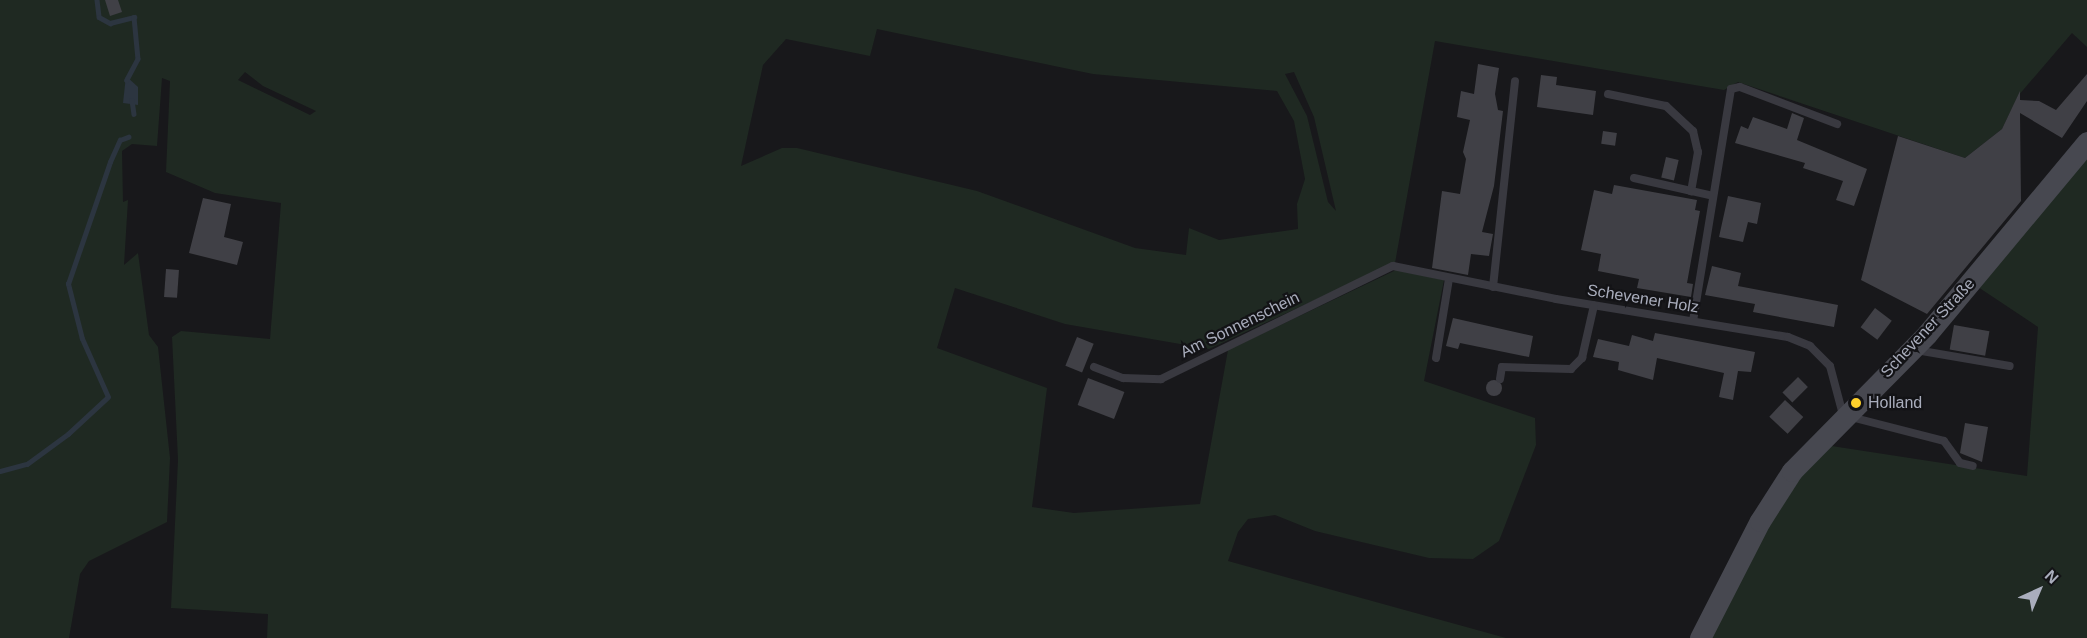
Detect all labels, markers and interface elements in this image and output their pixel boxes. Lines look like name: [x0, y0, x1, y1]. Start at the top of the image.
street label: Schevener Straße: [1877, 274, 1979, 382]
street label: Schevener Holz: [1586, 281, 1700, 317]
street label: Am Sonnenschein: [1177, 288, 1303, 362]
place label: Holland: [1868, 393, 1922, 413]
marker: Holland: [1849, 396, 1863, 410]
north arrow: [2009, 560, 2069, 620]
text: N: [2042, 567, 2062, 587]

